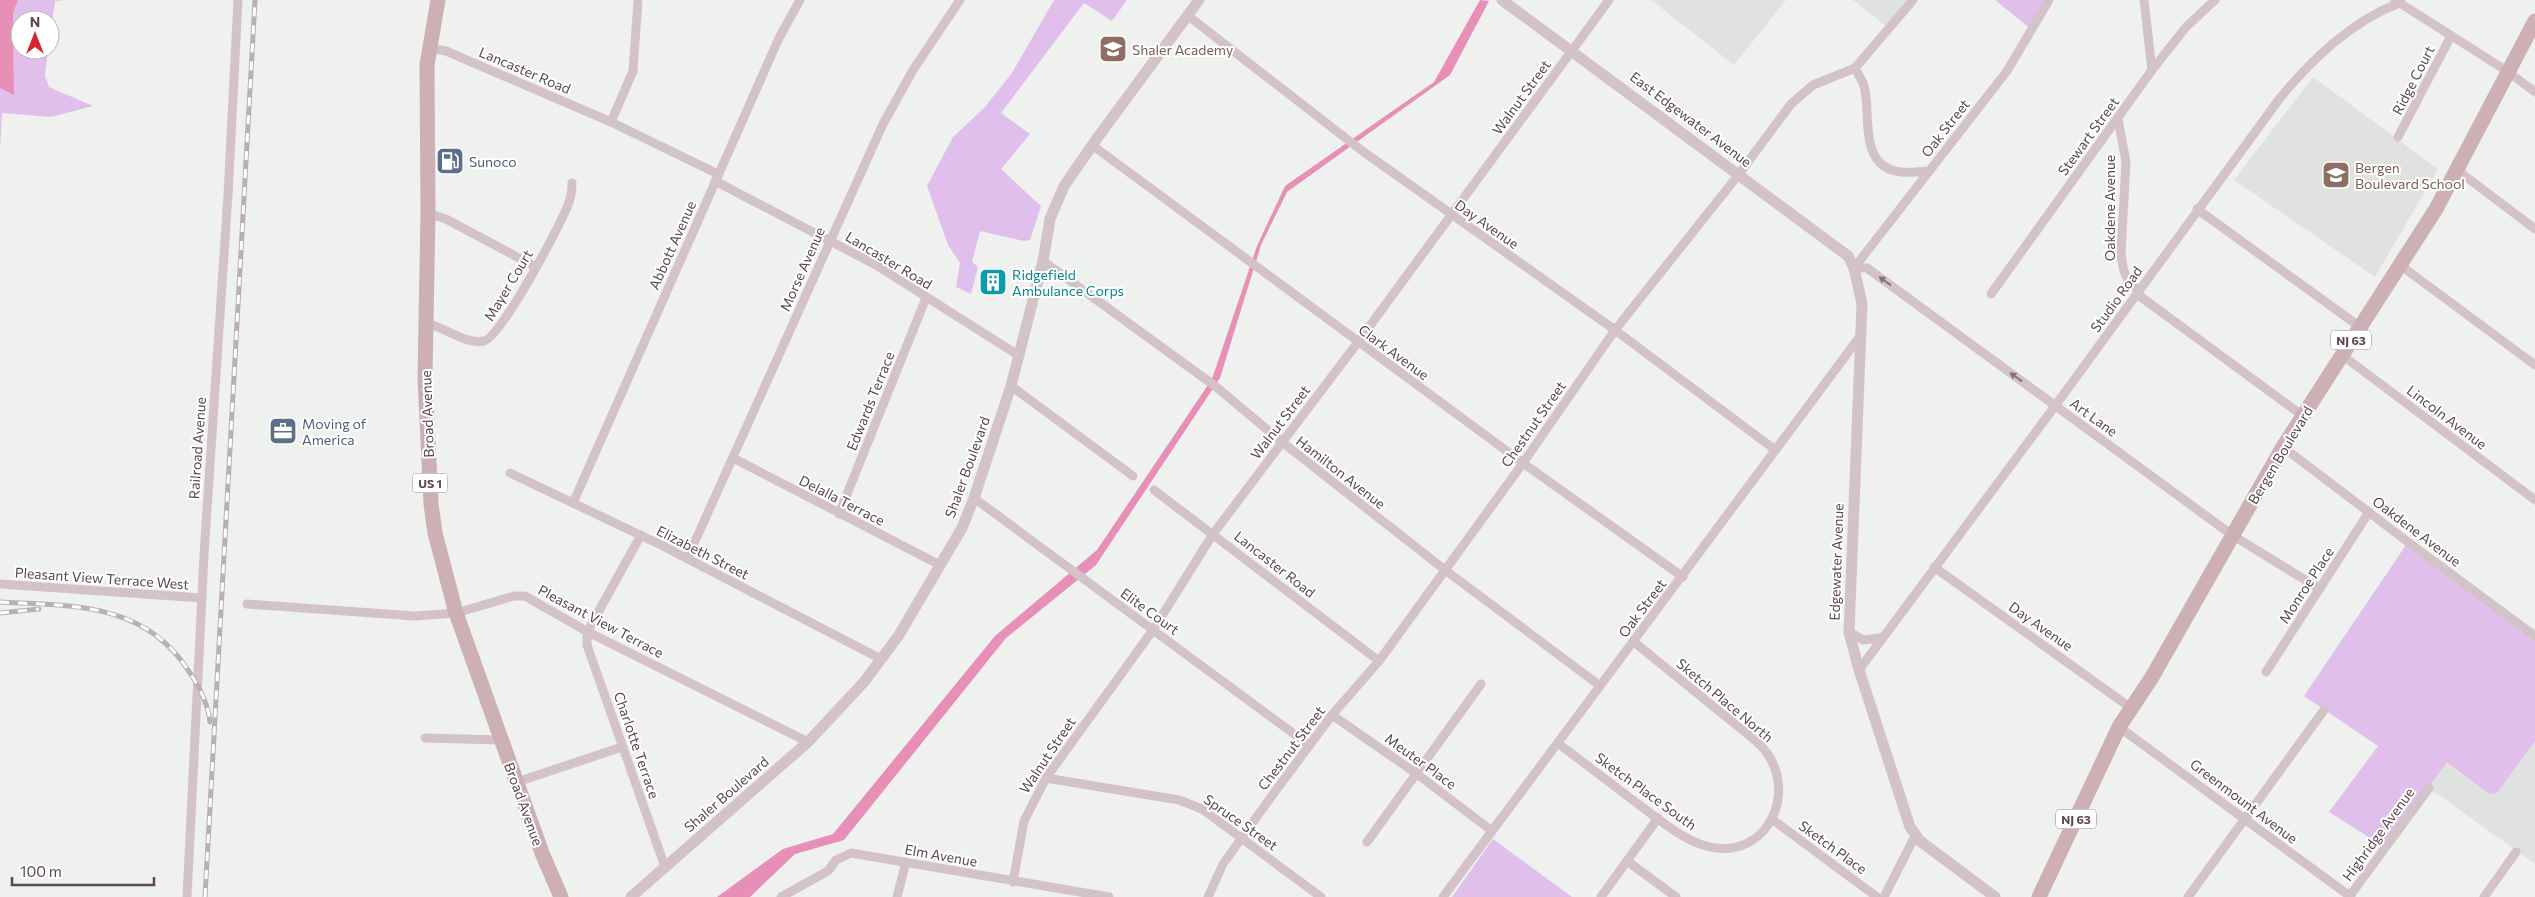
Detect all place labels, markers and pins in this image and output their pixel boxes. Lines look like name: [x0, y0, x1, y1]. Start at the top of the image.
school or university icon: Shaler Academy: [1098, 34, 1128, 64]
place label: Shaler Academy: [1132, 41, 1233, 58]
fuel station icon: Sunoco: [435, 146, 465, 176]
place label: Sunoco: [469, 153, 517, 170]
place label: Bergen Boulevard School: [2355, 159, 2465, 192]
school or university icon: Bergen Boulevard School: [2321, 160, 2351, 190]
place label: Ridgefield Ambulance Corps: [1012, 266, 1124, 299]
building icon: Ridgefield Ambulance Corps: [978, 267, 1008, 297]
place label: Moving of America: [302, 415, 367, 448]
office icon: Moving of America: [268, 416, 298, 446]

